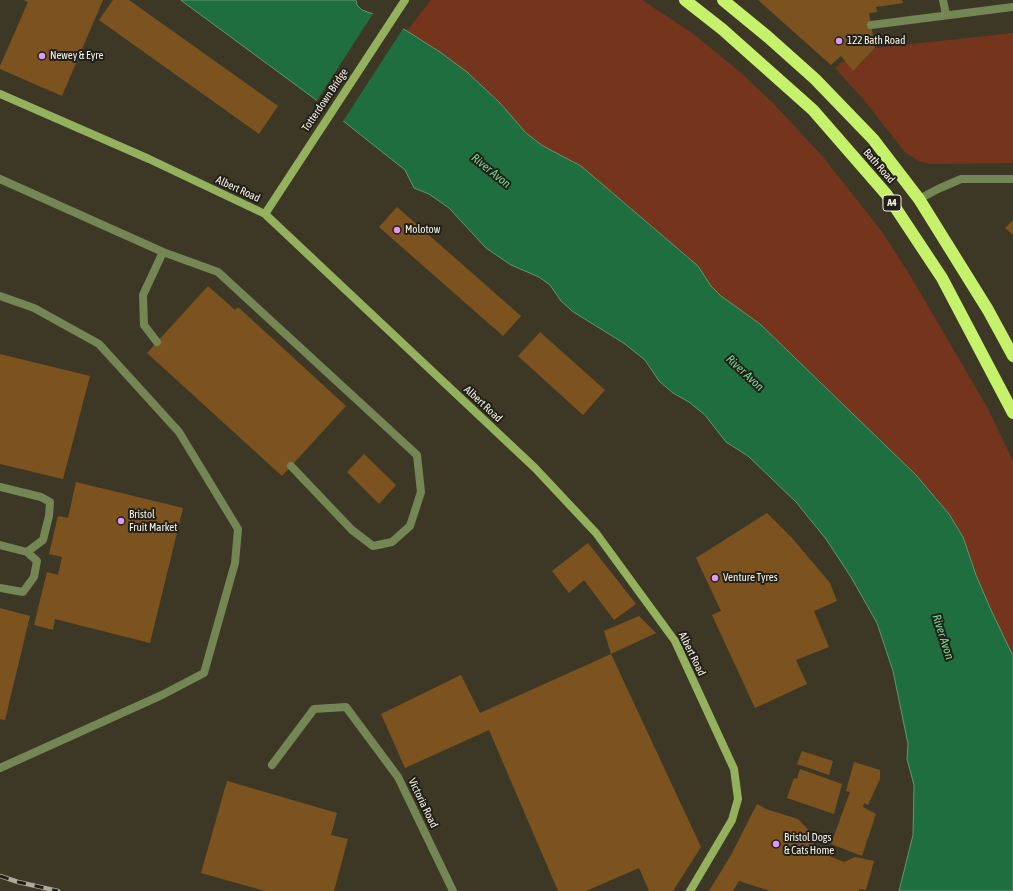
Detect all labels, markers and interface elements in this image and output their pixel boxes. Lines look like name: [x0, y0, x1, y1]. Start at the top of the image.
place label: 122 Bath Road: [847, 34, 905, 48]
marker: 122 Bath Road: [834, 36, 844, 46]
place label: Newey & Eyre: [50, 49, 103, 63]
marker: Newey & Eyre: [37, 51, 47, 61]
street label: Totterdown Bridge: [299, 66, 351, 134]
street label: Bath Road: [860, 146, 898, 186]
water label: River Avon: [468, 151, 514, 191]
street label: Albert Road: [214, 173, 262, 205]
road number: A4: [883, 195, 901, 211]
place label: Molotow: [405, 223, 440, 237]
marker: Molotow: [392, 225, 402, 235]
water label: River Avon: [723, 352, 767, 394]
street label: Albert Road: [461, 383, 505, 425]
place label: Bristol Fruit Market: [129, 508, 177, 534]
marker: Bristol Fruit Market: [116, 516, 126, 526]
place label: Venture Tyres: [723, 571, 778, 585]
marker: Venture Tyres: [710, 573, 720, 583]
water label: River Avon: [929, 613, 957, 661]
street label: Albert Road: [676, 630, 708, 678]
street label: Victoria Road: [405, 776, 441, 830]
place label: Bristol Dogs & Cats Home: [784, 831, 834, 857]
marker: Bristol Dogs & Cats Home: [771, 839, 781, 849]

